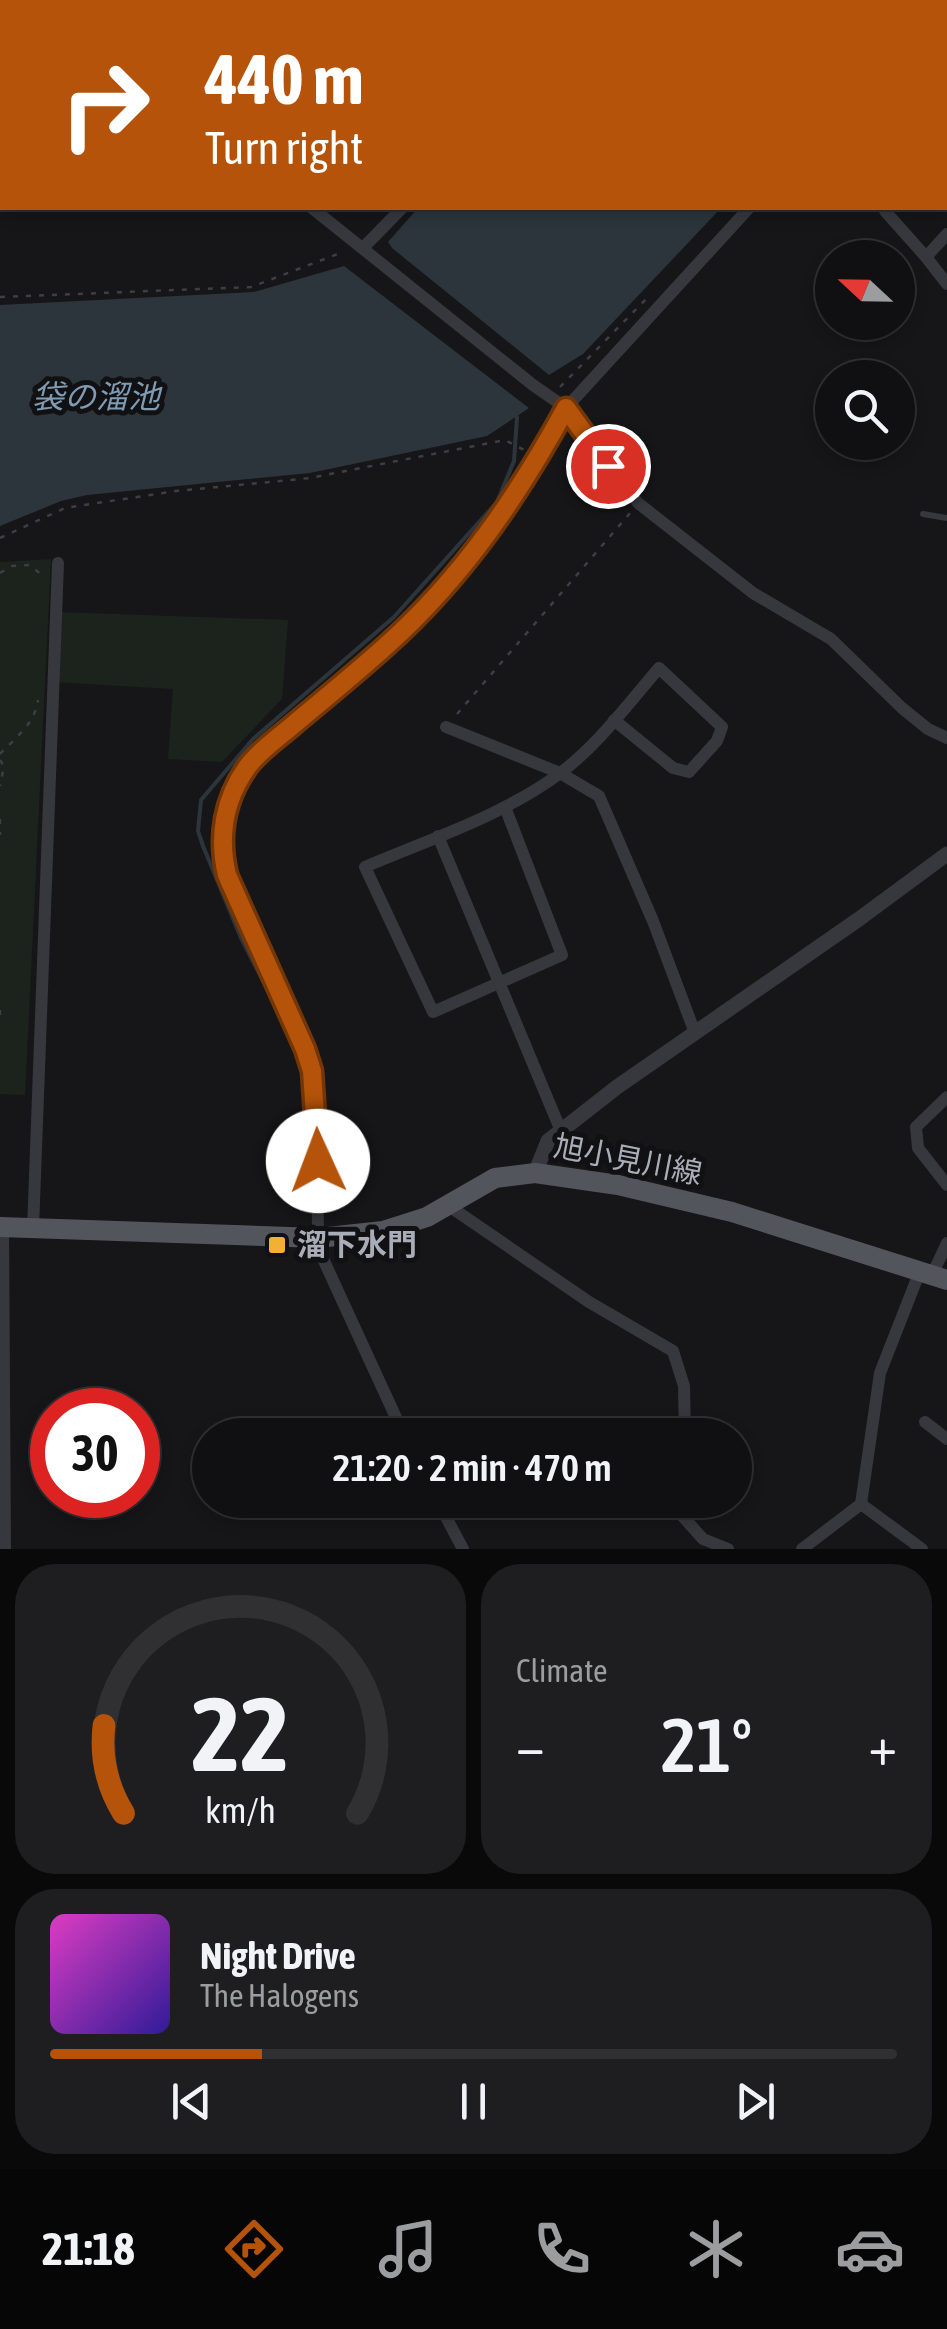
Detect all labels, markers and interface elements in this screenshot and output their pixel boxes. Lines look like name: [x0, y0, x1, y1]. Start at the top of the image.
text: 440 m: [205, 39, 364, 119]
icon: right: [40, 40, 170, 170]
text: Turn right: [205, 122, 363, 174]
north arrow: [815, 240, 915, 340]
map controls: [815, 240, 915, 460]
button: search: [815, 360, 915, 460]
water label: 袋の溜池: [32, 378, 163, 415]
pin: [566, 424, 651, 509]
icon: arrive: [581, 439, 636, 494]
position arrow: [266, 1109, 370, 1213]
street label: 旭小見川線: [551, 1128, 705, 1190]
place label: 溜下水門: [297, 1227, 417, 1261]
marker: 溜下水門: [266, 1234, 288, 1256]
speed limit sign: 30: [30, 1388, 160, 1518]
text: 21:20 · 2 min · 470 m: [332, 1446, 612, 1489]
text: Climate: [516, 1652, 608, 1689]
text: 22: [192, 1674, 289, 1793]
text: 21°: [661, 1702, 752, 1788]
text: −: [516, 1714, 545, 1777]
text: +: [868, 1714, 897, 1777]
text: km/h: [205, 1790, 276, 1831]
text: Night Drive: [200, 1934, 356, 1977]
text: The Halogens: [200, 1977, 359, 2014]
icon: previous: [164, 2074, 219, 2129]
icon: pause: [446, 2074, 501, 2129]
icon: next: [728, 2074, 783, 2129]
icon: directions: [219, 2214, 289, 2284]
icon: music: [373, 2214, 443, 2284]
icon: phone: [527, 2214, 597, 2284]
icon: climate: [681, 2214, 751, 2284]
icon: car: [835, 2214, 905, 2284]
text: 21:18: [42, 2223, 135, 2275]

